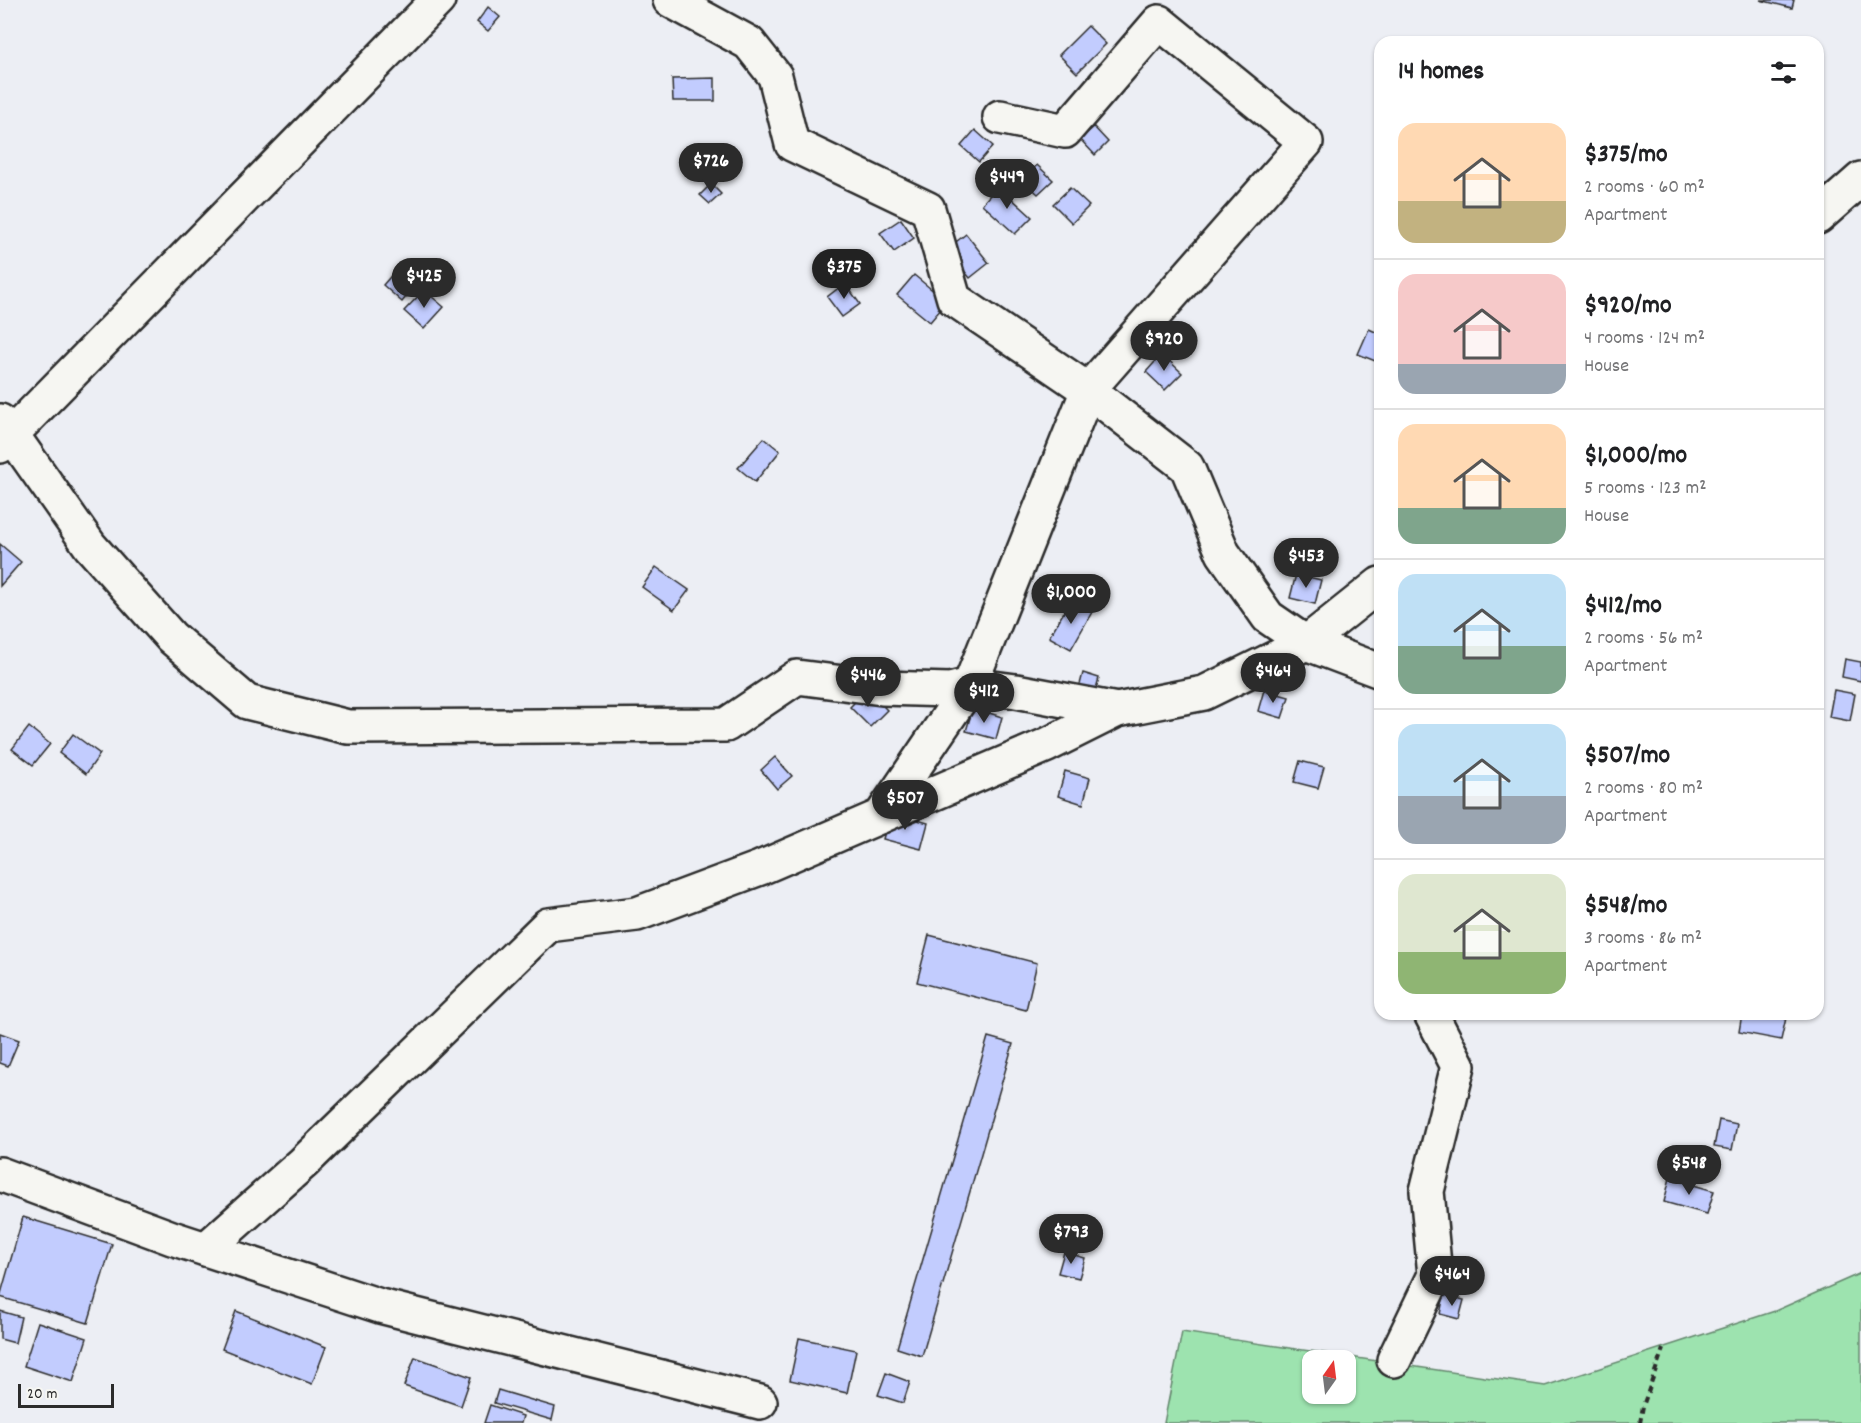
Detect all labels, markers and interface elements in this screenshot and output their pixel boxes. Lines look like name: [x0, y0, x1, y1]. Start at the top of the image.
text: 14 homes: [1398, 54, 1484, 91]
icon: filters: [1767, 56, 1800, 89]
text: $375/mo: [1584, 137, 1668, 174]
pin: $726: [675, 143, 747, 194]
icon: home: [1446, 147, 1518, 219]
text: $726: [693, 148, 729, 176]
pin: $449: [971, 159, 1043, 210]
text: $449: [989, 164, 1025, 192]
text: 2 rooms · 60 m²: [1584, 174, 1705, 202]
text: Apartment: [1584, 202, 1667, 230]
pin: $375: [808, 249, 880, 300]
text: $375: [826, 254, 862, 282]
pin: $425: [388, 258, 460, 309]
text: $425: [406, 263, 442, 291]
text: $920/mo: [1584, 288, 1671, 325]
icon: home: [1446, 298, 1518, 370]
pin: $920: [1128, 321, 1200, 372]
text: 4 rooms · 124 m²: [1584, 325, 1705, 353]
text: $920: [1145, 326, 1183, 354]
text: House: [1584, 353, 1629, 381]
text: $1,000/mo: [1584, 438, 1687, 475]
icon: home: [1446, 448, 1518, 520]
text: 5 rooms · 123 m²: [1584, 475, 1707, 503]
text: House: [1584, 503, 1629, 531]
pin: $453: [1270, 538, 1342, 589]
text: $453: [1288, 543, 1324, 571]
pin: $1,000: [1022, 574, 1120, 625]
text: $1,000: [1045, 579, 1097, 607]
text: $412/mo: [1584, 588, 1662, 625]
icon: home: [1446, 598, 1518, 670]
text: 2 rooms · 56 m²: [1584, 625, 1703, 653]
pin: $464: [1237, 653, 1309, 704]
text: Apartment: [1584, 653, 1667, 681]
pin: $446: [832, 657, 904, 708]
text: $464: [1255, 658, 1291, 686]
text: $446: [850, 662, 886, 690]
pin: $412: [948, 673, 1020, 724]
text: $412: [968, 678, 1000, 706]
text: $507/mo: [1584, 738, 1670, 775]
icon: home: [1446, 748, 1518, 820]
text: 2 rooms · 80 m²: [1584, 775, 1703, 803]
pin: $507: [869, 780, 941, 831]
text: $507: [886, 785, 924, 813]
text: Apartment: [1584, 803, 1667, 831]
text: $548/mo: [1584, 888, 1667, 925]
icon: home: [1446, 898, 1518, 970]
text: 3 rooms · 86 m²: [1584, 925, 1702, 953]
text: Apartment: [1584, 953, 1667, 981]
pin: $548: [1653, 1145, 1725, 1196]
text: $548: [1671, 1150, 1707, 1178]
pin: $793: [1035, 1214, 1107, 1265]
text: $793: [1053, 1219, 1089, 1247]
pin: $464: [1416, 1256, 1488, 1307]
text: $464: [1434, 1261, 1470, 1289]
north arrow: [1302, 1350, 1356, 1404]
map controls: [1302, 1350, 1356, 1404]
scale bar: [18, 1381, 114, 1408]
text: 20 m: [27, 1383, 57, 1406]

